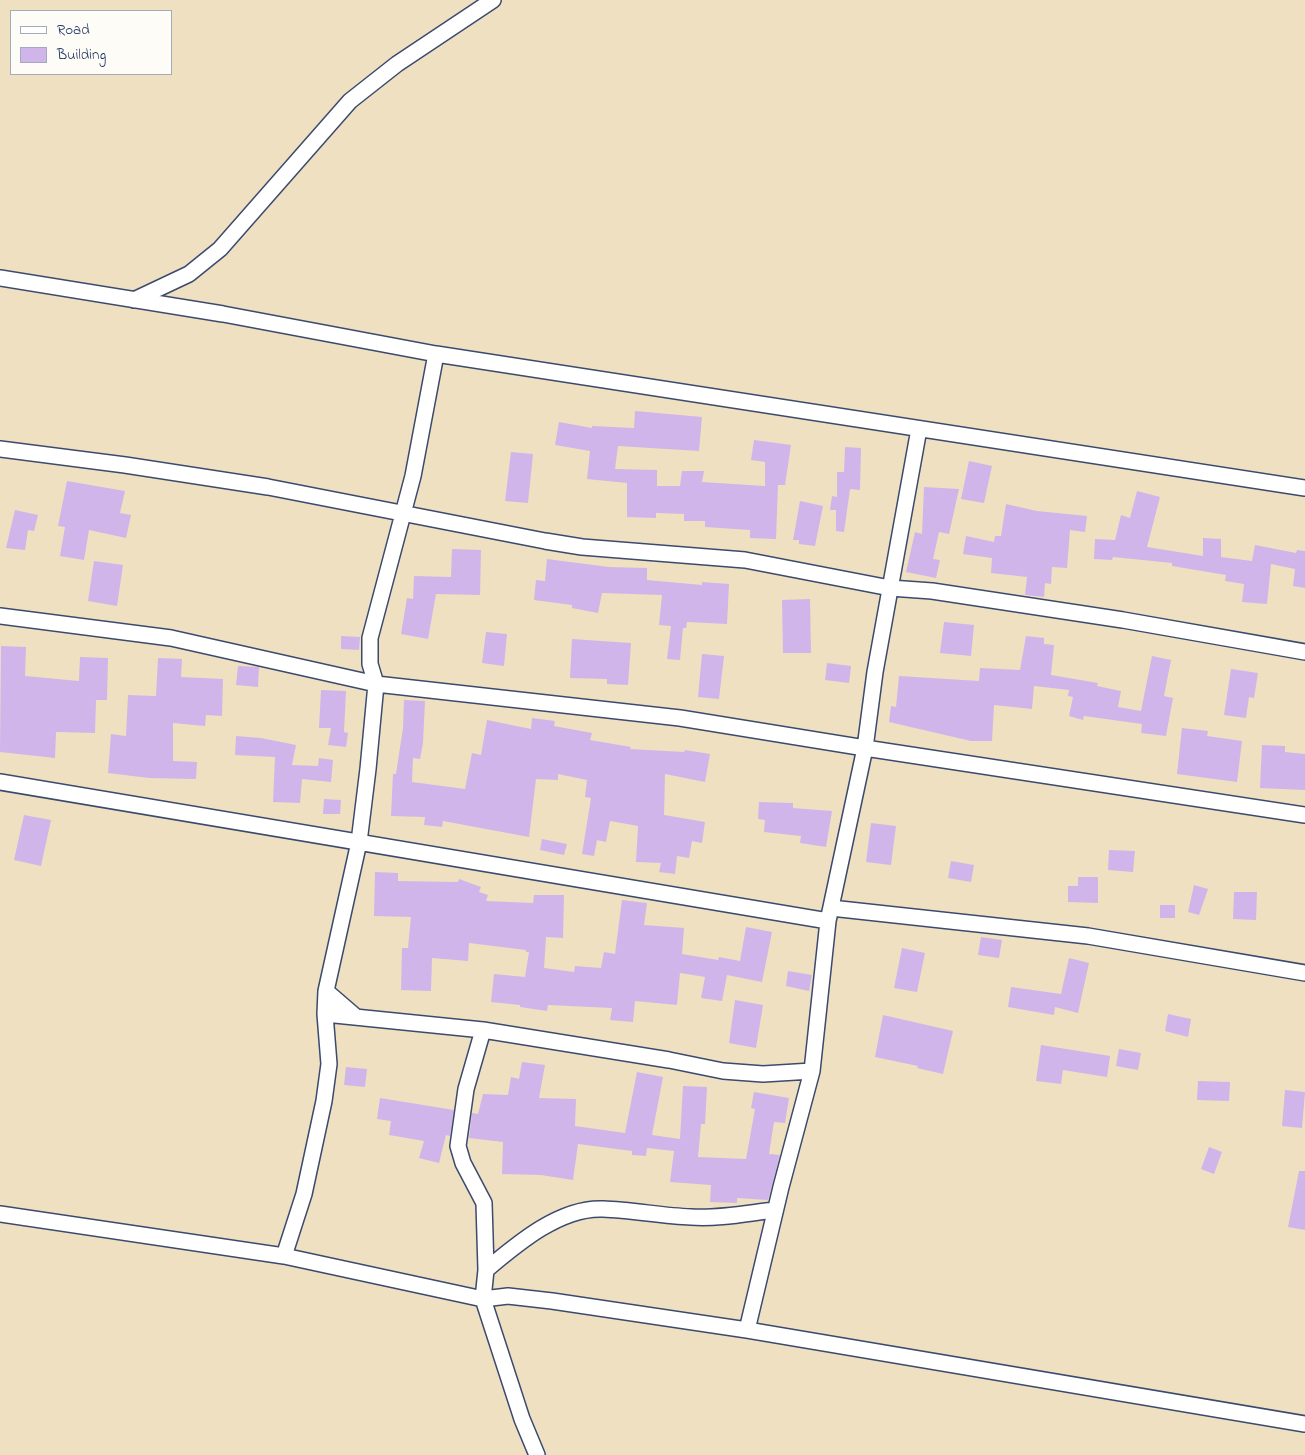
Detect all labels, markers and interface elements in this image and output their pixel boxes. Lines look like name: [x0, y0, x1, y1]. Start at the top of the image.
legend: [10, 10, 172, 75]
text: Road: [57, 19, 90, 41]
text: Building: [57, 44, 106, 66]

